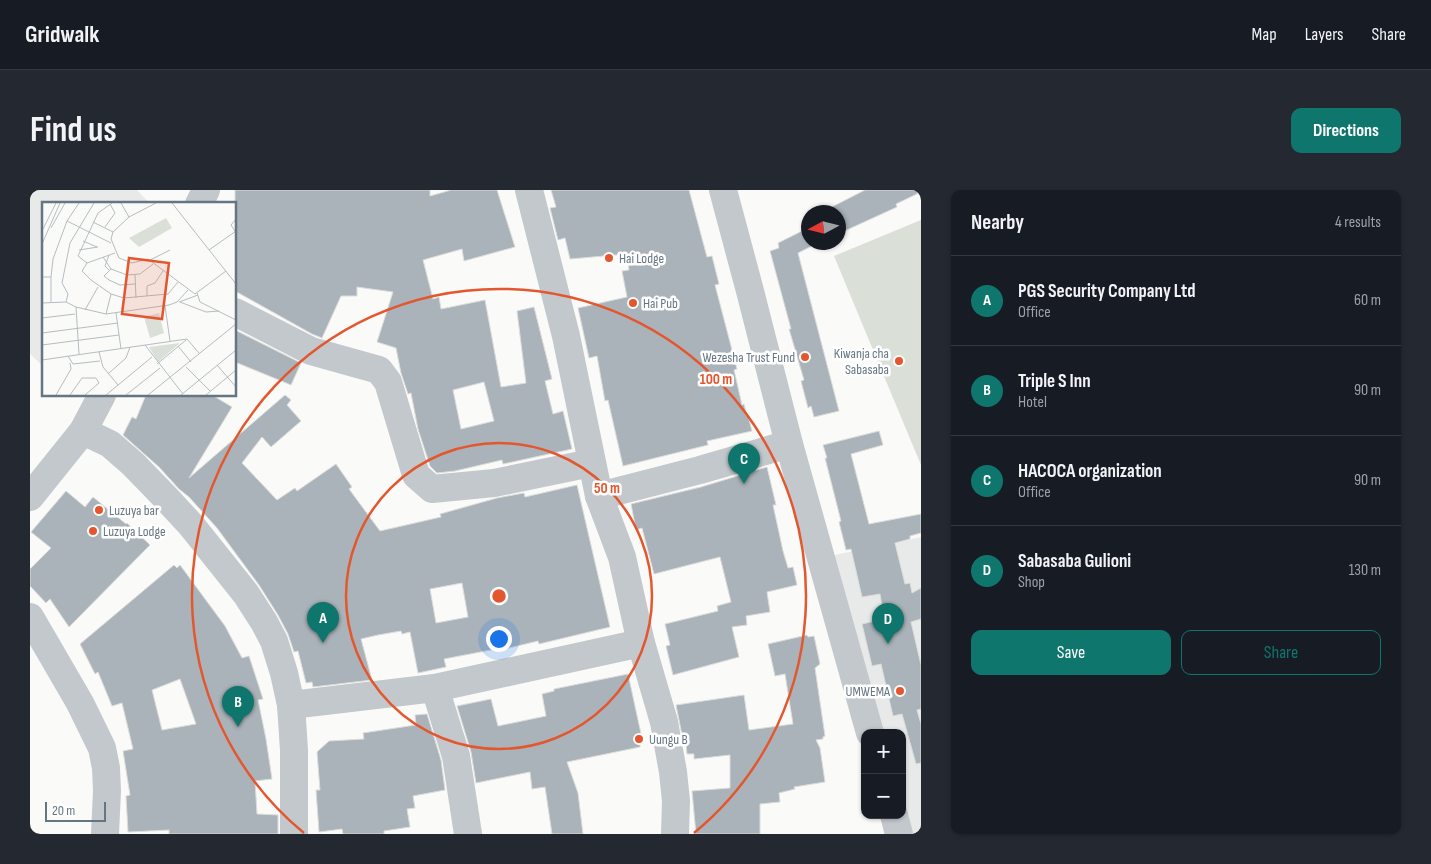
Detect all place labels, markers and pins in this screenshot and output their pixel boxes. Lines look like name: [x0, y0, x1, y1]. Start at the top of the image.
place label: Hai Lodge: [619, 250, 664, 267]
marker: Hai Lodge: [603, 252, 615, 264]
place label: Hai Pub: [643, 295, 678, 312]
marker: Hai Pub: [627, 297, 639, 309]
place label: Kiwanja cha Sabasaba: [834, 345, 889, 378]
place label: Wezesha Trust Fund: [702, 349, 795, 366]
marker: Wezesha Trust Fund: [799, 351, 811, 363]
marker: Kiwanja cha Sabasaba: [893, 355, 905, 367]
pin: C: [728, 443, 760, 484]
place label: Luzuya bar: [109, 502, 159, 519]
marker: Luzuya bar: [93, 504, 105, 516]
place label: Luzuya Lodge: [103, 523, 166, 540]
marker: Luzuya Lodge: [87, 525, 99, 537]
centre of rings: [490, 587, 508, 605]
pin: A: [307, 602, 339, 643]
pin: D: [872, 603, 904, 644]
place label: UMWEMA: [846, 683, 891, 700]
marker: UMWEMA: [894, 685, 906, 697]
pin: B: [222, 686, 254, 727]
place label: Uungu B: [649, 731, 688, 748]
marker: Uungu B: [633, 733, 645, 745]

